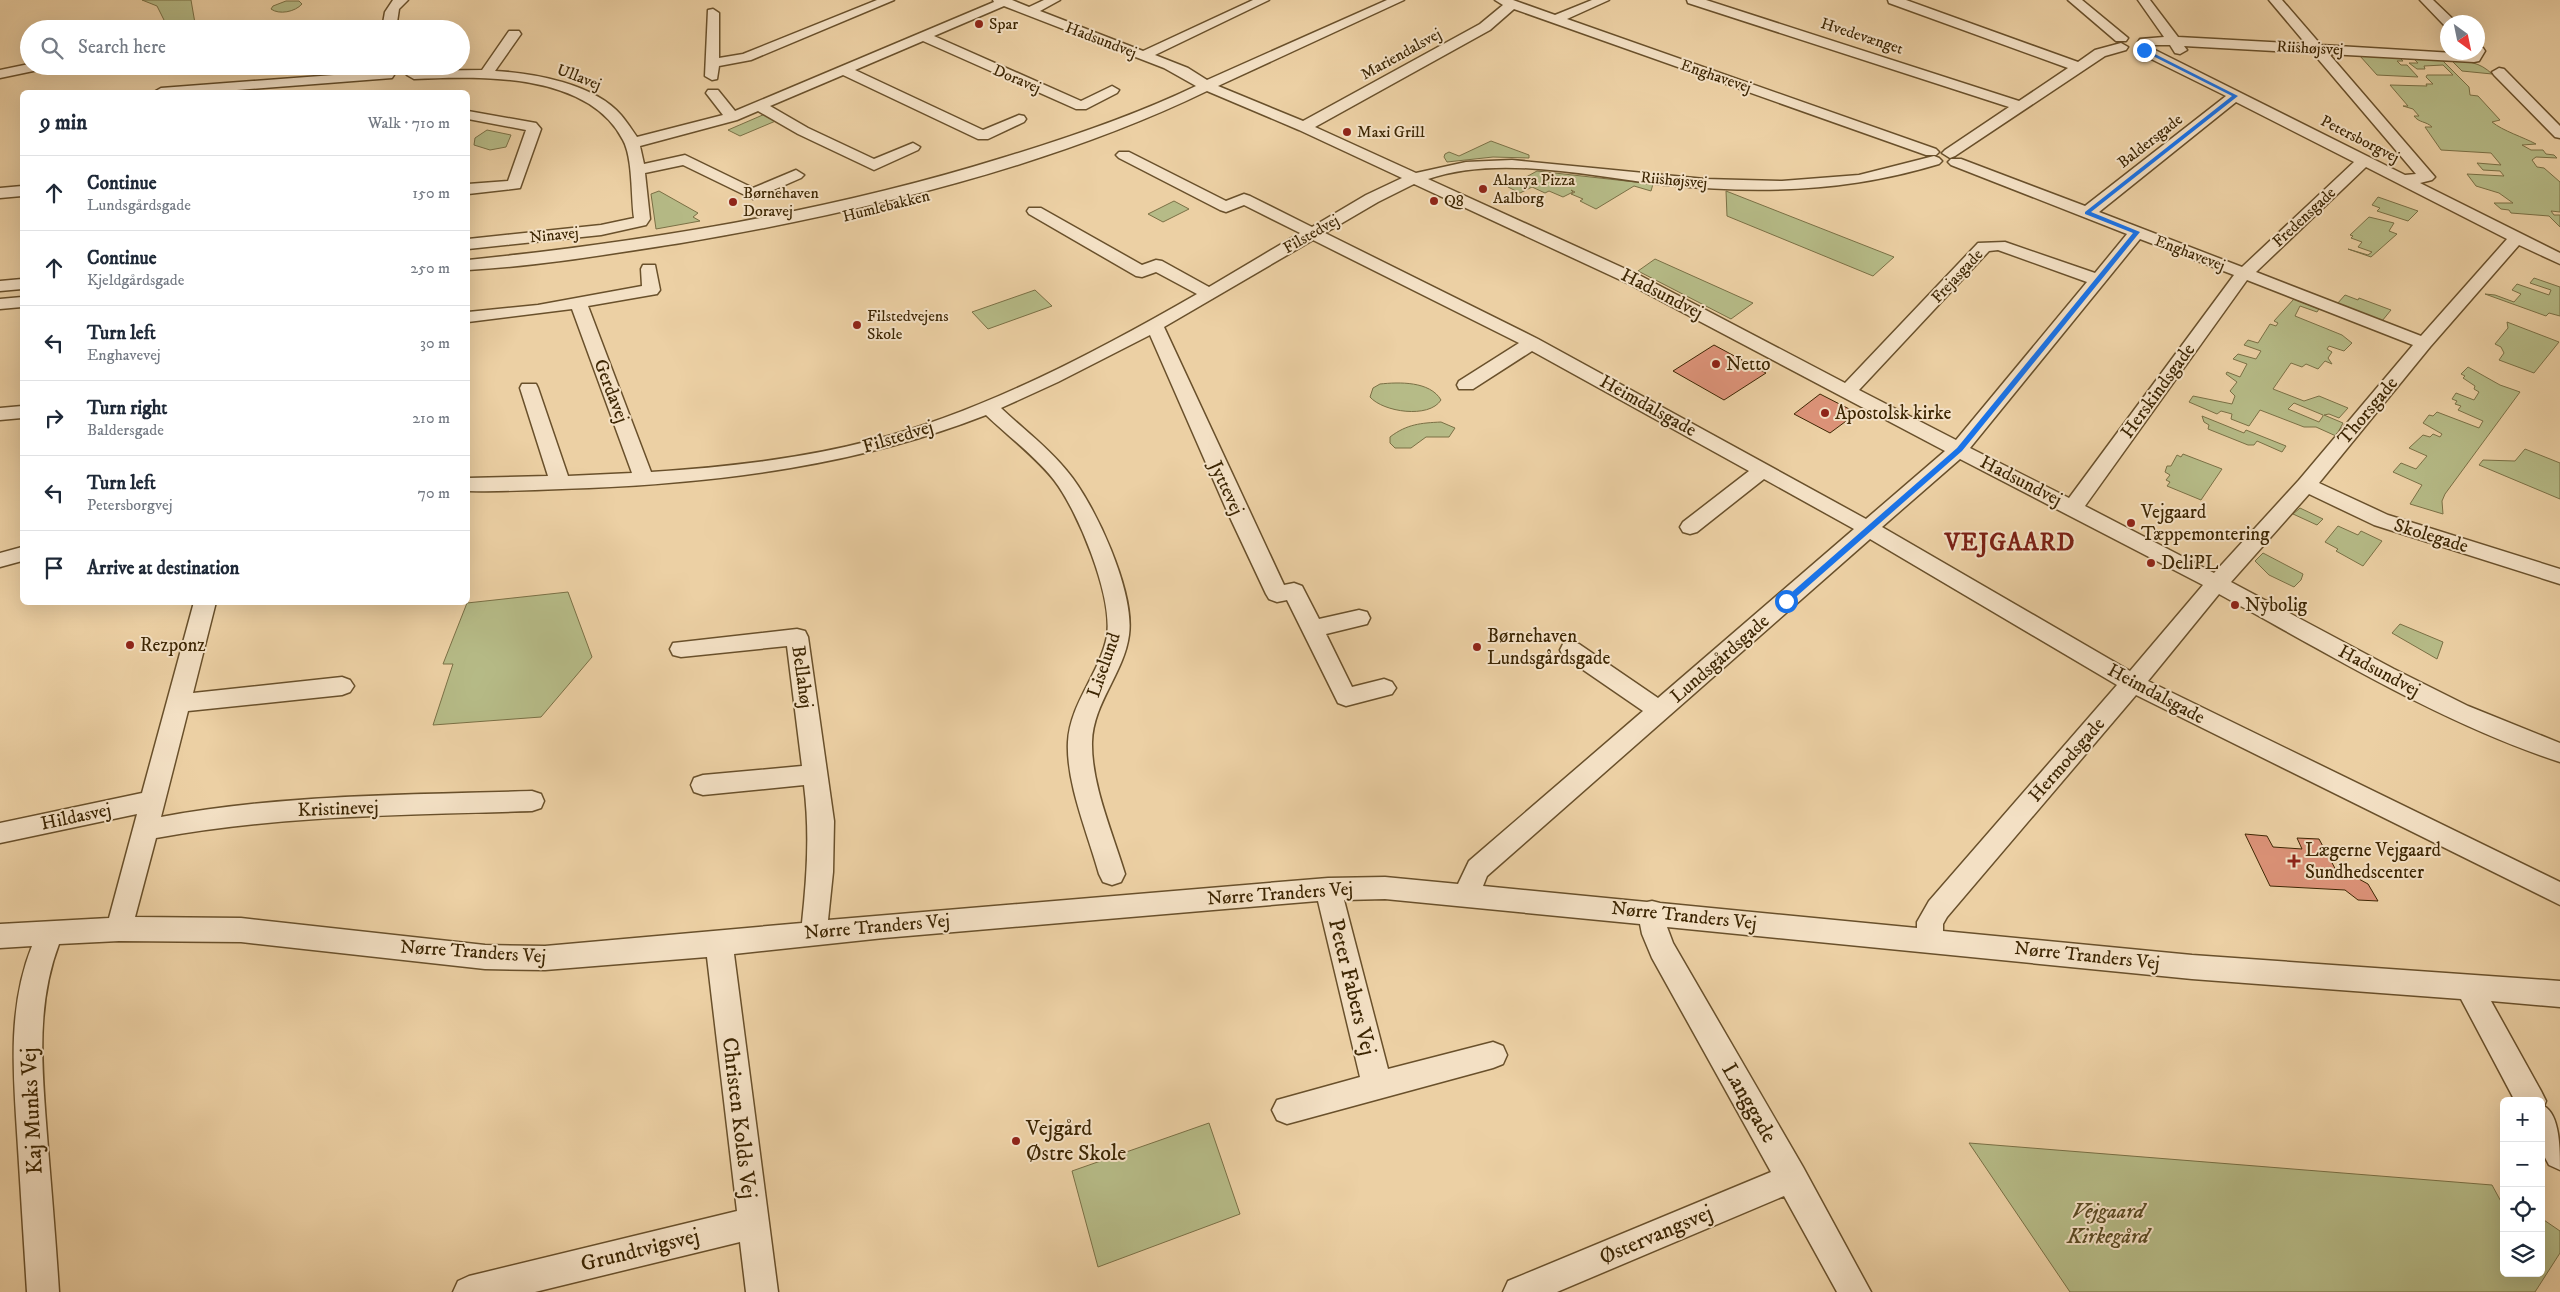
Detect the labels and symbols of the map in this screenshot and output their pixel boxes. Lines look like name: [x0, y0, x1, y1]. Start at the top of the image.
street label: Hvedevænget: [1818, 13, 1906, 59]
place label: Spar: [989, 14, 1018, 34]
north arrow: [2440, 15, 2485, 60]
street label: Hadsundvej: [1062, 17, 1140, 63]
marker: Spar: [973, 18, 985, 30]
street label: Mariendalsvej: [1357, 24, 1445, 84]
street label: Riishøjsvej: [2276, 36, 2344, 60]
route end: [2133, 39, 2156, 62]
street label: Enghavevej: [1678, 55, 1754, 97]
street label: Ullavej: [554, 59, 604, 95]
street label: Doravej: [990, 60, 1044, 98]
street label: Baldersgade: [2114, 109, 2187, 173]
street label: Petersborgvej: [2317, 111, 2403, 167]
place label: Maxi Grill: [1357, 122, 1425, 142]
marker: Maxi Grill: [1341, 126, 1353, 138]
street label: Riishøjsvej: [1640, 167, 1708, 193]
place label: Alanya Pizza Aalborg: [1493, 170, 1575, 208]
street label: Fredensgade: [2268, 182, 2340, 251]
place label: Børnehaven Doravej: [743, 183, 819, 221]
marker: Alanya Pizza Aalborg: [1477, 183, 1489, 195]
street label: Humlebakken: [840, 185, 932, 227]
place label: Q8: [1444, 191, 1464, 211]
marker: Q8: [1428, 195, 1440, 207]
marker: Børnehaven Doravej: [727, 196, 739, 208]
street label: Filstedvej: [1279, 210, 1343, 258]
street label: Ninavej: [528, 222, 580, 248]
street label: Enghavevej: [2152, 230, 2228, 276]
street label: Frejasgade: [1927, 244, 1987, 307]
street label: Hadsundvej: [1617, 264, 1707, 324]
place label: Filstedvejens Skole: [867, 306, 949, 344]
marker: Filstedvejens Skole: [851, 319, 863, 331]
street label: Herskindsgade: [2116, 339, 2200, 443]
place label: Netto: [1726, 353, 1771, 376]
street label: Gerdavej: [588, 356, 634, 426]
marker: Netto: [1710, 358, 1722, 370]
street label: Heimdalsgade: [1596, 370, 1700, 442]
street label: Thorsgade: [2333, 372, 2403, 450]
place label: Apostolsk kirke: [1835, 402, 1952, 425]
marker: Apostolsk kirke: [1819, 407, 1831, 419]
street label: Filstedvej: [860, 415, 936, 459]
street label: Hadsundvej: [1976, 451, 2066, 511]
street label: Jyttevej: [1203, 455, 1248, 519]
place label: Vejgaard Tæppemontering: [2140, 501, 2270, 546]
street label: Skolegade: [2391, 514, 2471, 558]
marker: Vejgaard Tæppemontering: [2125, 517, 2137, 529]
district label: VEJGAARD: [1944, 528, 2075, 558]
place label: DeliPL: [2161, 552, 2219, 575]
marker: DeliPL: [2145, 557, 2157, 569]
route start: [1775, 590, 1798, 613]
place label: Nybolig: [2245, 594, 2308, 617]
marker: Nybolig: [2229, 599, 2241, 611]
street label: Lundsgårdsgade: [1666, 610, 1774, 708]
place label: Børnehaven Lundsgårdsgade: [1487, 625, 1611, 670]
street label: Liselund: [1082, 629, 1126, 700]
place label: Rezponz: [140, 634, 206, 657]
marker: Rezponz: [124, 639, 136, 651]
street label: Hadsundvej: [2334, 640, 2424, 702]
marker: Børnehaven Lundsgårdsgade: [1471, 641, 1483, 653]
street label: Bellahøj: [786, 644, 818, 710]
street label: Heimdalsgade: [2103, 659, 2209, 729]
street label: Hermodsgade: [2024, 713, 2110, 807]
street label: Kristinevej: [297, 796, 379, 822]
street label: Hildasvej: [39, 798, 113, 836]
place label: Lægerne Vejgaard Sundhedscenter: [2305, 839, 2441, 884]
marker: Lægerne Vejgaard Sundhedscenter: [2287, 854, 2301, 868]
street label: Nørre Tranders Vej: [1206, 877, 1354, 911]
street label: Nørre Tranders Vej: [1610, 897, 1758, 935]
street label: Nørre Tranders Vej: [803, 909, 951, 945]
street label: Peter Fabers Vej: [1322, 916, 1382, 1058]
street label: Nørre Tranders Vej: [399, 935, 547, 969]
street label: Nørre Tranders Vej: [2013, 937, 2161, 975]
street label: Christen Kolds Vej: [716, 1036, 762, 1200]
street label: Kaj Munks Vej: [15, 1047, 49, 1175]
street label: Langgade: [1715, 1058, 1783, 1148]
place label: Vejgård Østre Skole: [1025, 1115, 1126, 1167]
marker: Vejgård Østre Skole: [1010, 1135, 1022, 1147]
park label: Vejgaard Kirkegård: [2066, 1198, 2153, 1250]
street label: Østervangsvej: [1595, 1199, 1717, 1271]
street label: Grundtvigsvej: [578, 1222, 702, 1278]

